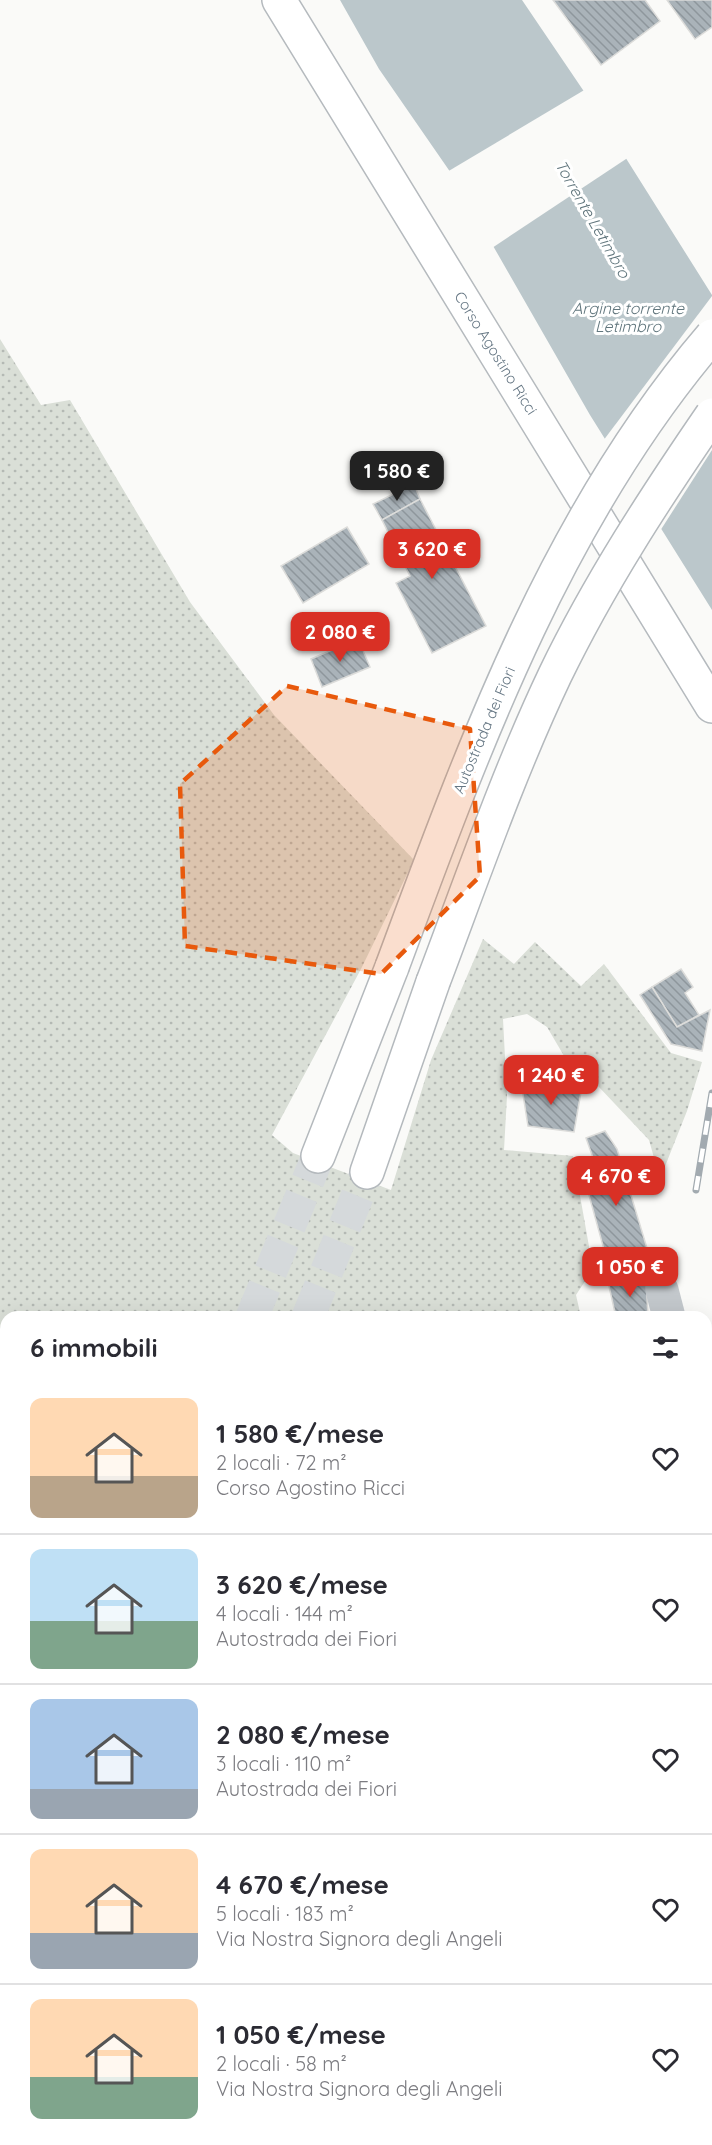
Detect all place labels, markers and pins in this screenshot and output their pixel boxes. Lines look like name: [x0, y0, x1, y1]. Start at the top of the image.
pin: 1 580 €: [342, 451, 452, 502]
pin: 3 620 €: [377, 529, 487, 580]
pin: 2 080 €: [285, 612, 395, 663]
pin: 1 240 €: [496, 1055, 606, 1106]
pin: 4 670 €: [561, 1156, 671, 1207]
pin: 1 050 €: [575, 1247, 685, 1298]

